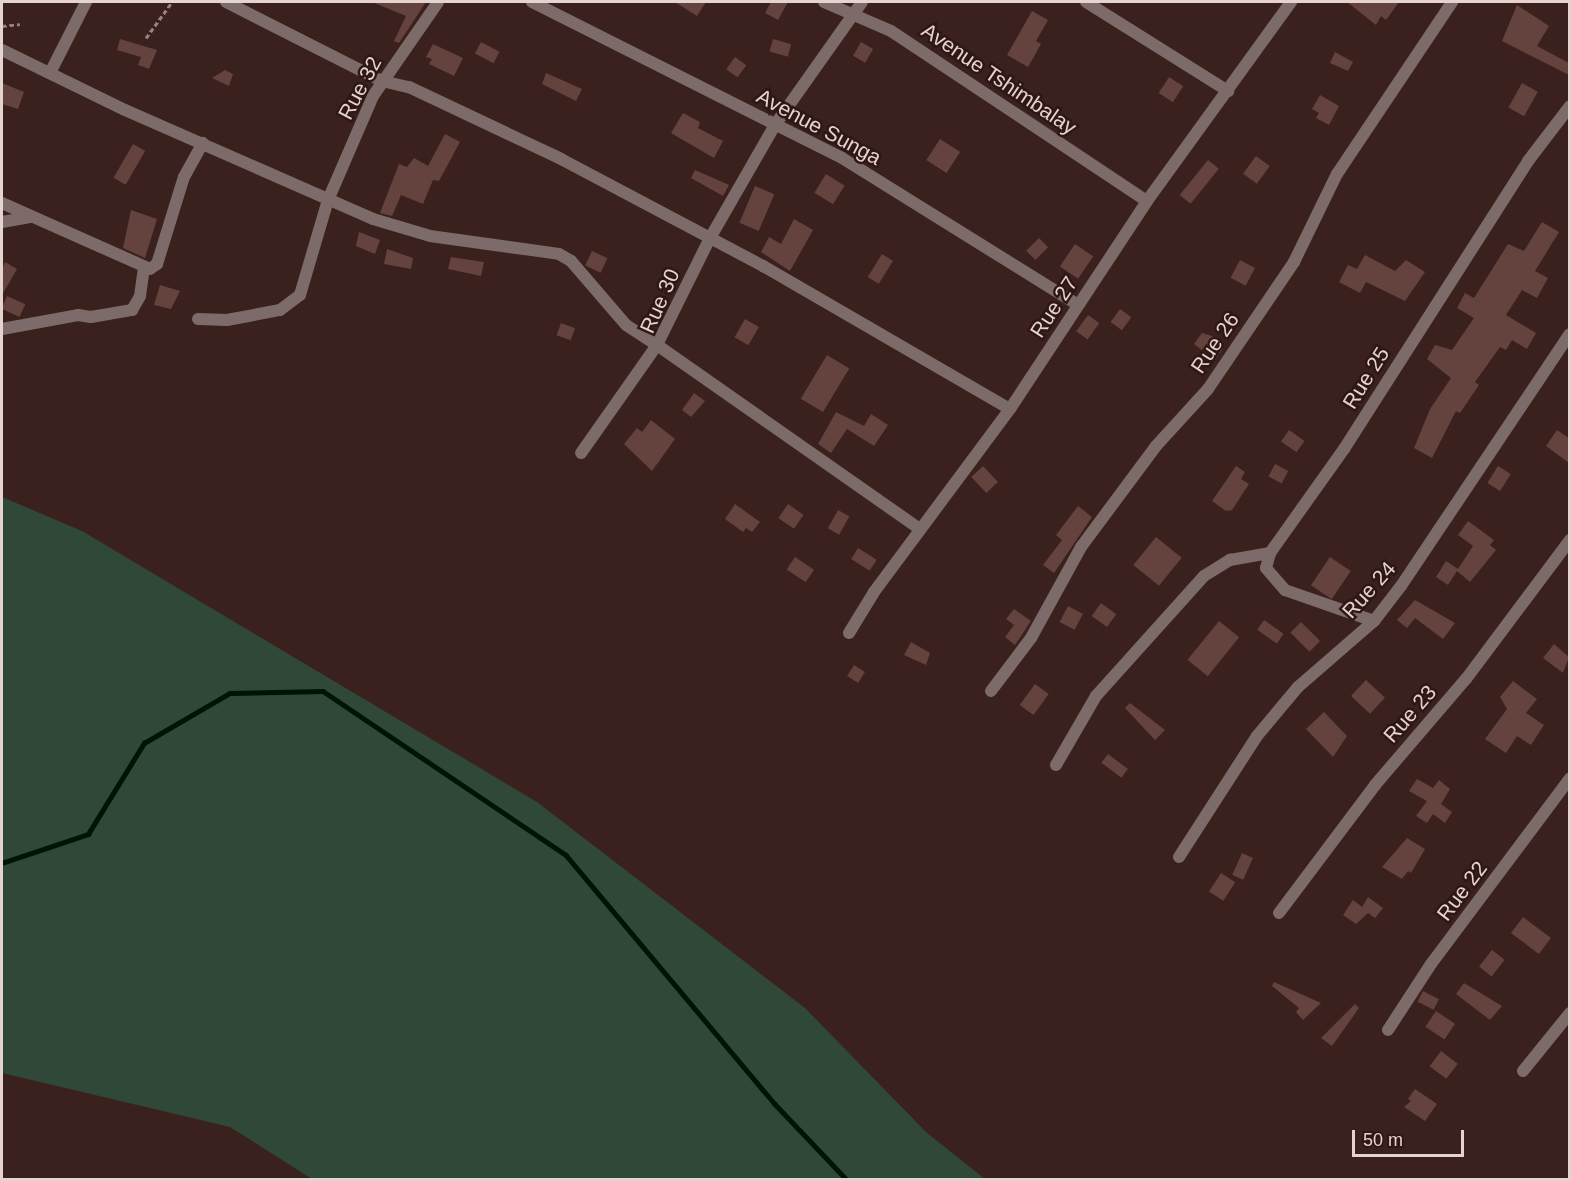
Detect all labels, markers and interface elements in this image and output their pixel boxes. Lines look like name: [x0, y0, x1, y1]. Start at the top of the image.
street label: Avenue Tshimbalay: [917, 18, 1081, 140]
street label: Rue 32: [333, 52, 387, 124]
street label: Avenue Sunga: [752, 84, 886, 170]
street label: Rue 30: [635, 265, 685, 337]
street label: Rue 27: [1025, 272, 1083, 342]
street label: Rue 26: [1186, 308, 1244, 378]
street label: Rue 25: [1337, 343, 1395, 413]
street label: Rue 24: [1337, 556, 1401, 624]
street label: Rue 23: [1378, 680, 1442, 748]
street label: Rue 22: [1432, 856, 1492, 926]
scale bar: [1355, 1118, 1468, 1156]
text: 50 m: [1363, 1130, 1403, 1150]

